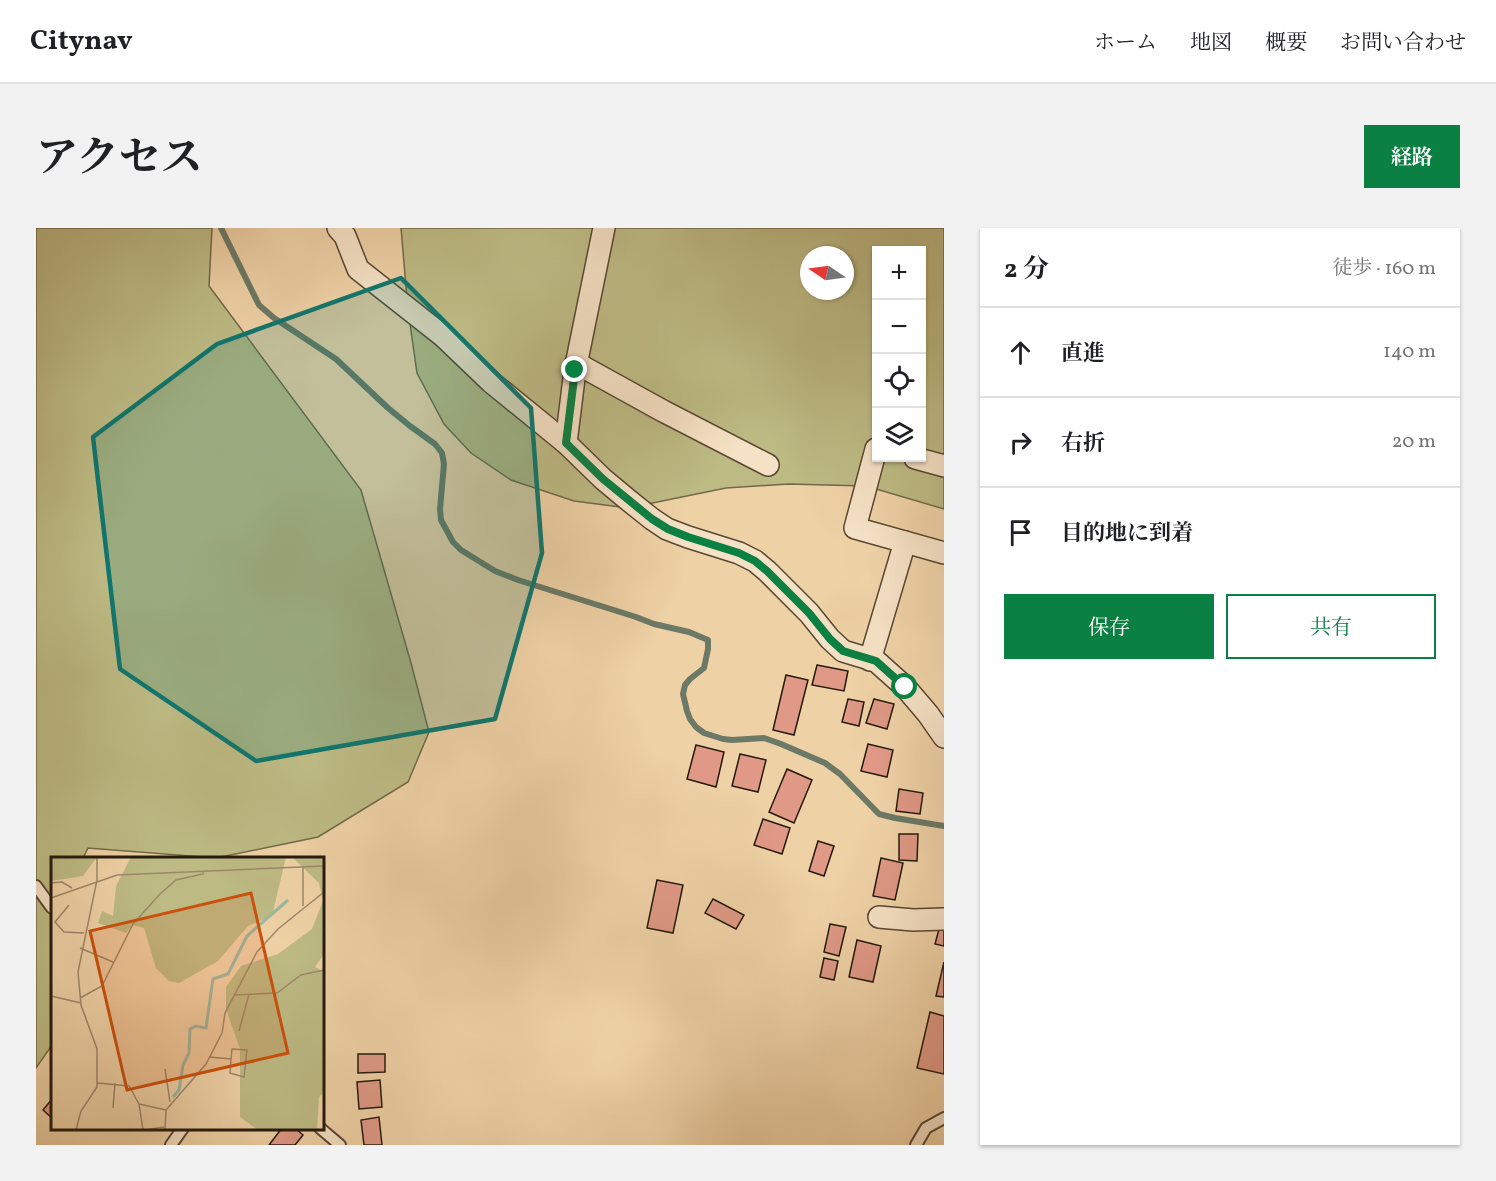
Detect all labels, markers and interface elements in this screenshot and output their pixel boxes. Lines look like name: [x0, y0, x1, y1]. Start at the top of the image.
text: Citynav: [30, 22, 133, 61]
text: ホーム: [1094, 29, 1157, 58]
text: 地図: [1190, 29, 1232, 58]
text: 概要: [1265, 29, 1307, 58]
text: お問い合わせ: [1340, 29, 1466, 58]
button: 経路: [1364, 125, 1460, 188]
text: アクセス: [36, 131, 203, 190]
north arrow: [800, 246, 854, 300]
map controls: [872, 246, 926, 462]
button: +: [872, 246, 926, 300]
text: 2 分: [1004, 252, 1049, 288]
text: 徒歩 · 160 m: [1332, 255, 1436, 283]
button: −: [872, 300, 926, 354]
icon: ahead: [1004, 336, 1037, 369]
text: 140 m: [1383, 338, 1436, 366]
text: 直進: [1061, 339, 1105, 370]
button: locate: [872, 354, 926, 408]
route end: [561, 356, 587, 382]
button: layers: [872, 408, 926, 462]
icon: right: [1004, 426, 1037, 459]
text: 20 m: [1392, 428, 1436, 456]
text: 右折: [1061, 429, 1105, 460]
icon: arrive: [1004, 516, 1037, 549]
text: 目的地に到着: [1061, 519, 1193, 550]
button: 保存: [1004, 594, 1214, 659]
button: 共有: [1226, 594, 1436, 659]
route start: [891, 673, 917, 699]
inset map: [51, 857, 324, 1130]

